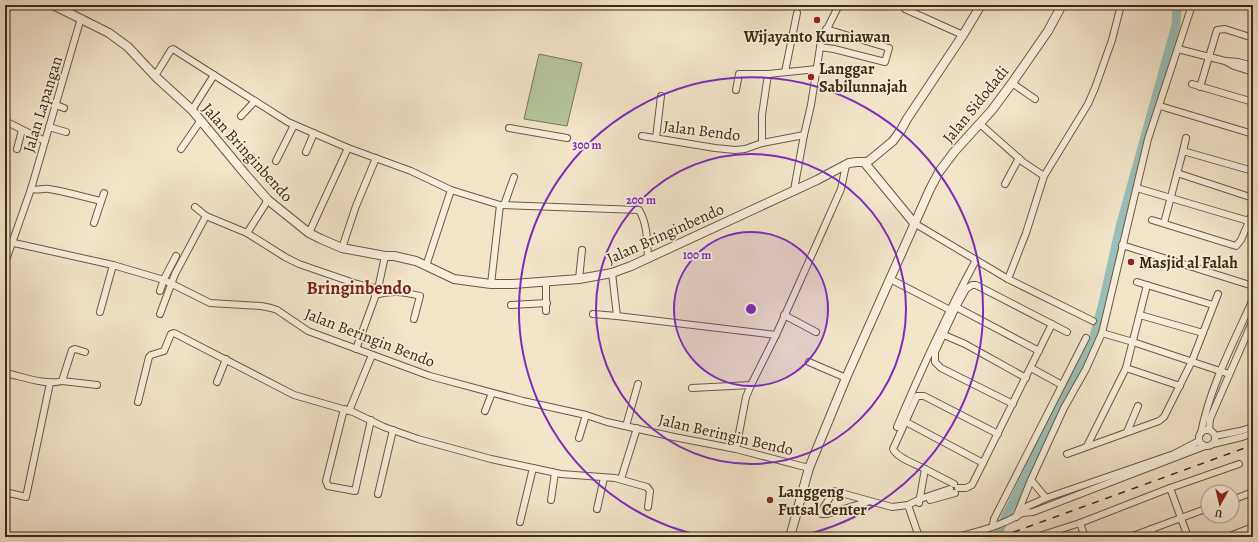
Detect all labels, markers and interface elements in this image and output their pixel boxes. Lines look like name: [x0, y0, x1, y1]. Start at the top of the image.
marker: Wijayanto Kurniawan: [812, 15, 822, 25]
place label: Wijayanto Kurniawan: [743, 26, 890, 48]
street label: Jalan Lapangan: [18, 53, 68, 155]
place label: Langgar Sabilunnajah: [819, 58, 908, 98]
street label: Jalan Sidodadi: [938, 61, 1014, 148]
marker: Langgar Sabilunnajah: [806, 72, 816, 82]
street label: Jalan Bringinbendo: [197, 98, 298, 207]
street label: Jalan Bendo: [662, 115, 742, 147]
text: 300 m: [572, 137, 602, 153]
text: 200 m: [626, 192, 656, 208]
street label: Jalan Bringinbendo: [603, 198, 728, 270]
text: 100 m: [683, 247, 711, 263]
place label: Masjid al Falah: [1139, 252, 1238, 274]
marker: Masjid al Falah: [1126, 257, 1136, 267]
district label: Bringinbendo: [306, 276, 412, 300]
centre of rings: [744, 302, 758, 316]
street label: Jalan Beringin Bendo: [301, 303, 438, 373]
street label: Jalan Beringin Bendo: [656, 409, 795, 461]
place label: Langgeng Futsal Center: [778, 481, 867, 521]
north arrow: [1200, 484, 1240, 524]
marker: Langgeng Futsal Center: [765, 495, 775, 505]
text: U: [1213, 505, 1223, 521]

